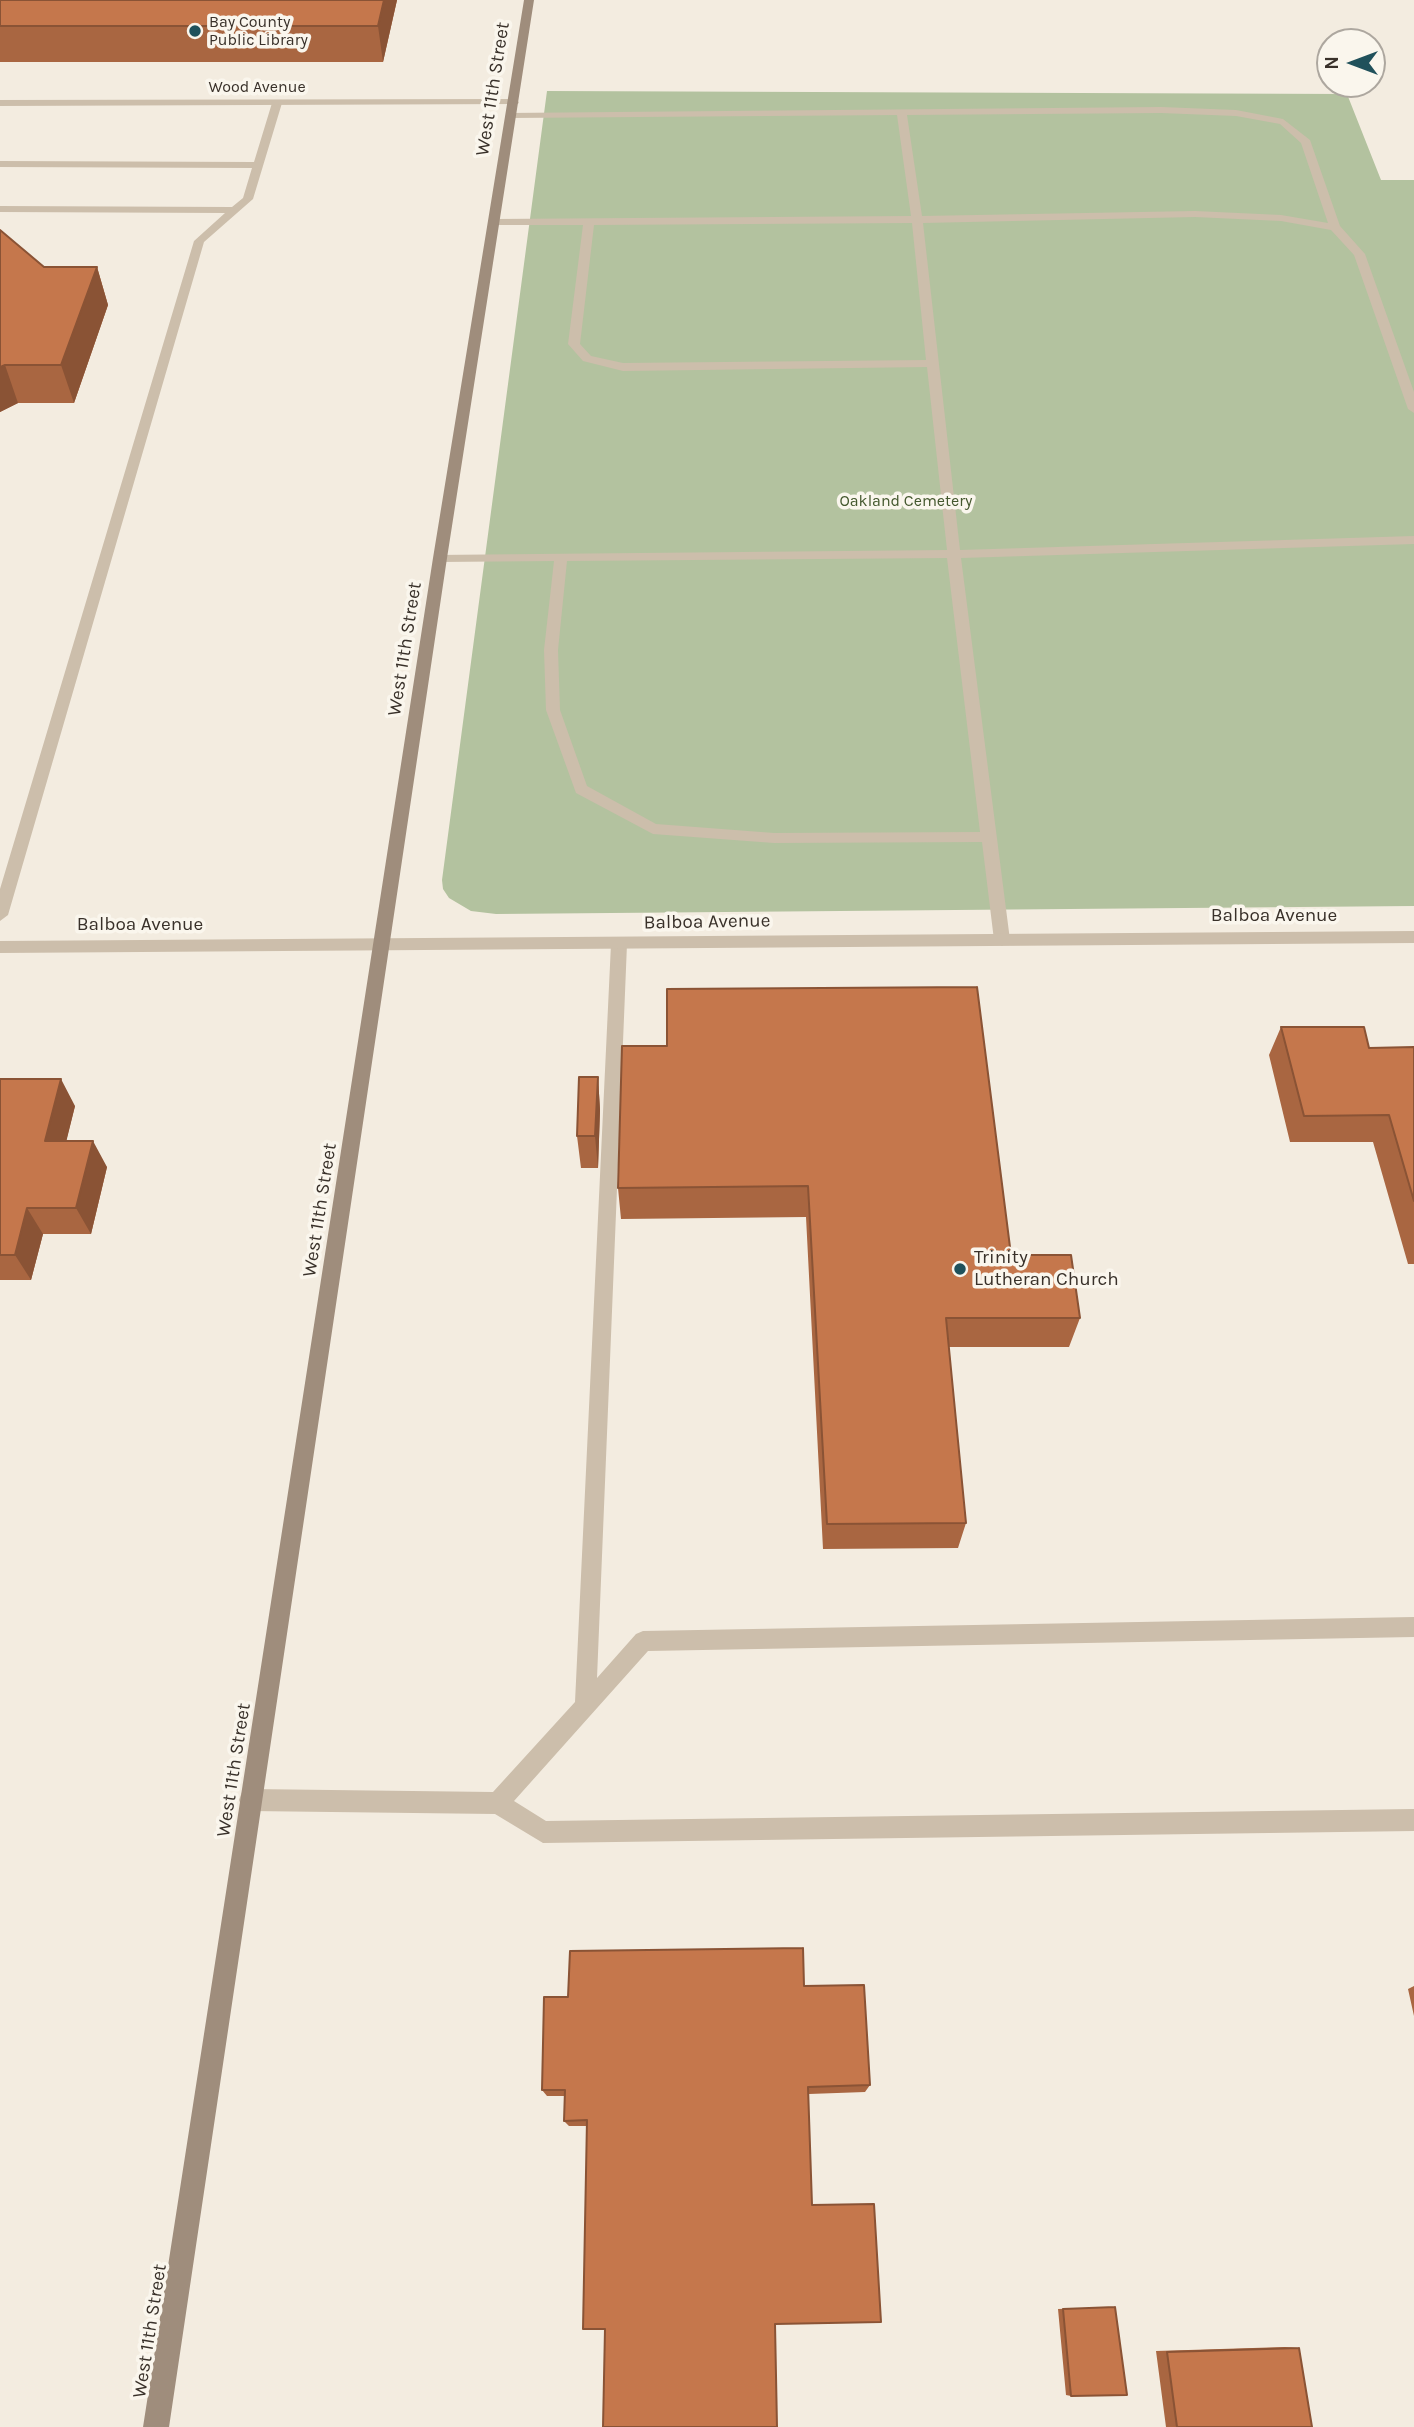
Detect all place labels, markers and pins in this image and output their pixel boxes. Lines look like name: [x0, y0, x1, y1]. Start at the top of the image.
place label: Bay County Public Library: [209, 12, 308, 50]
marker: Bay County Public Library: [187, 23, 203, 39]
place label: Trinity Lutheran Church: [974, 1247, 1119, 1291]
marker: Trinity Lutheran Church: [952, 1261, 968, 1277]

